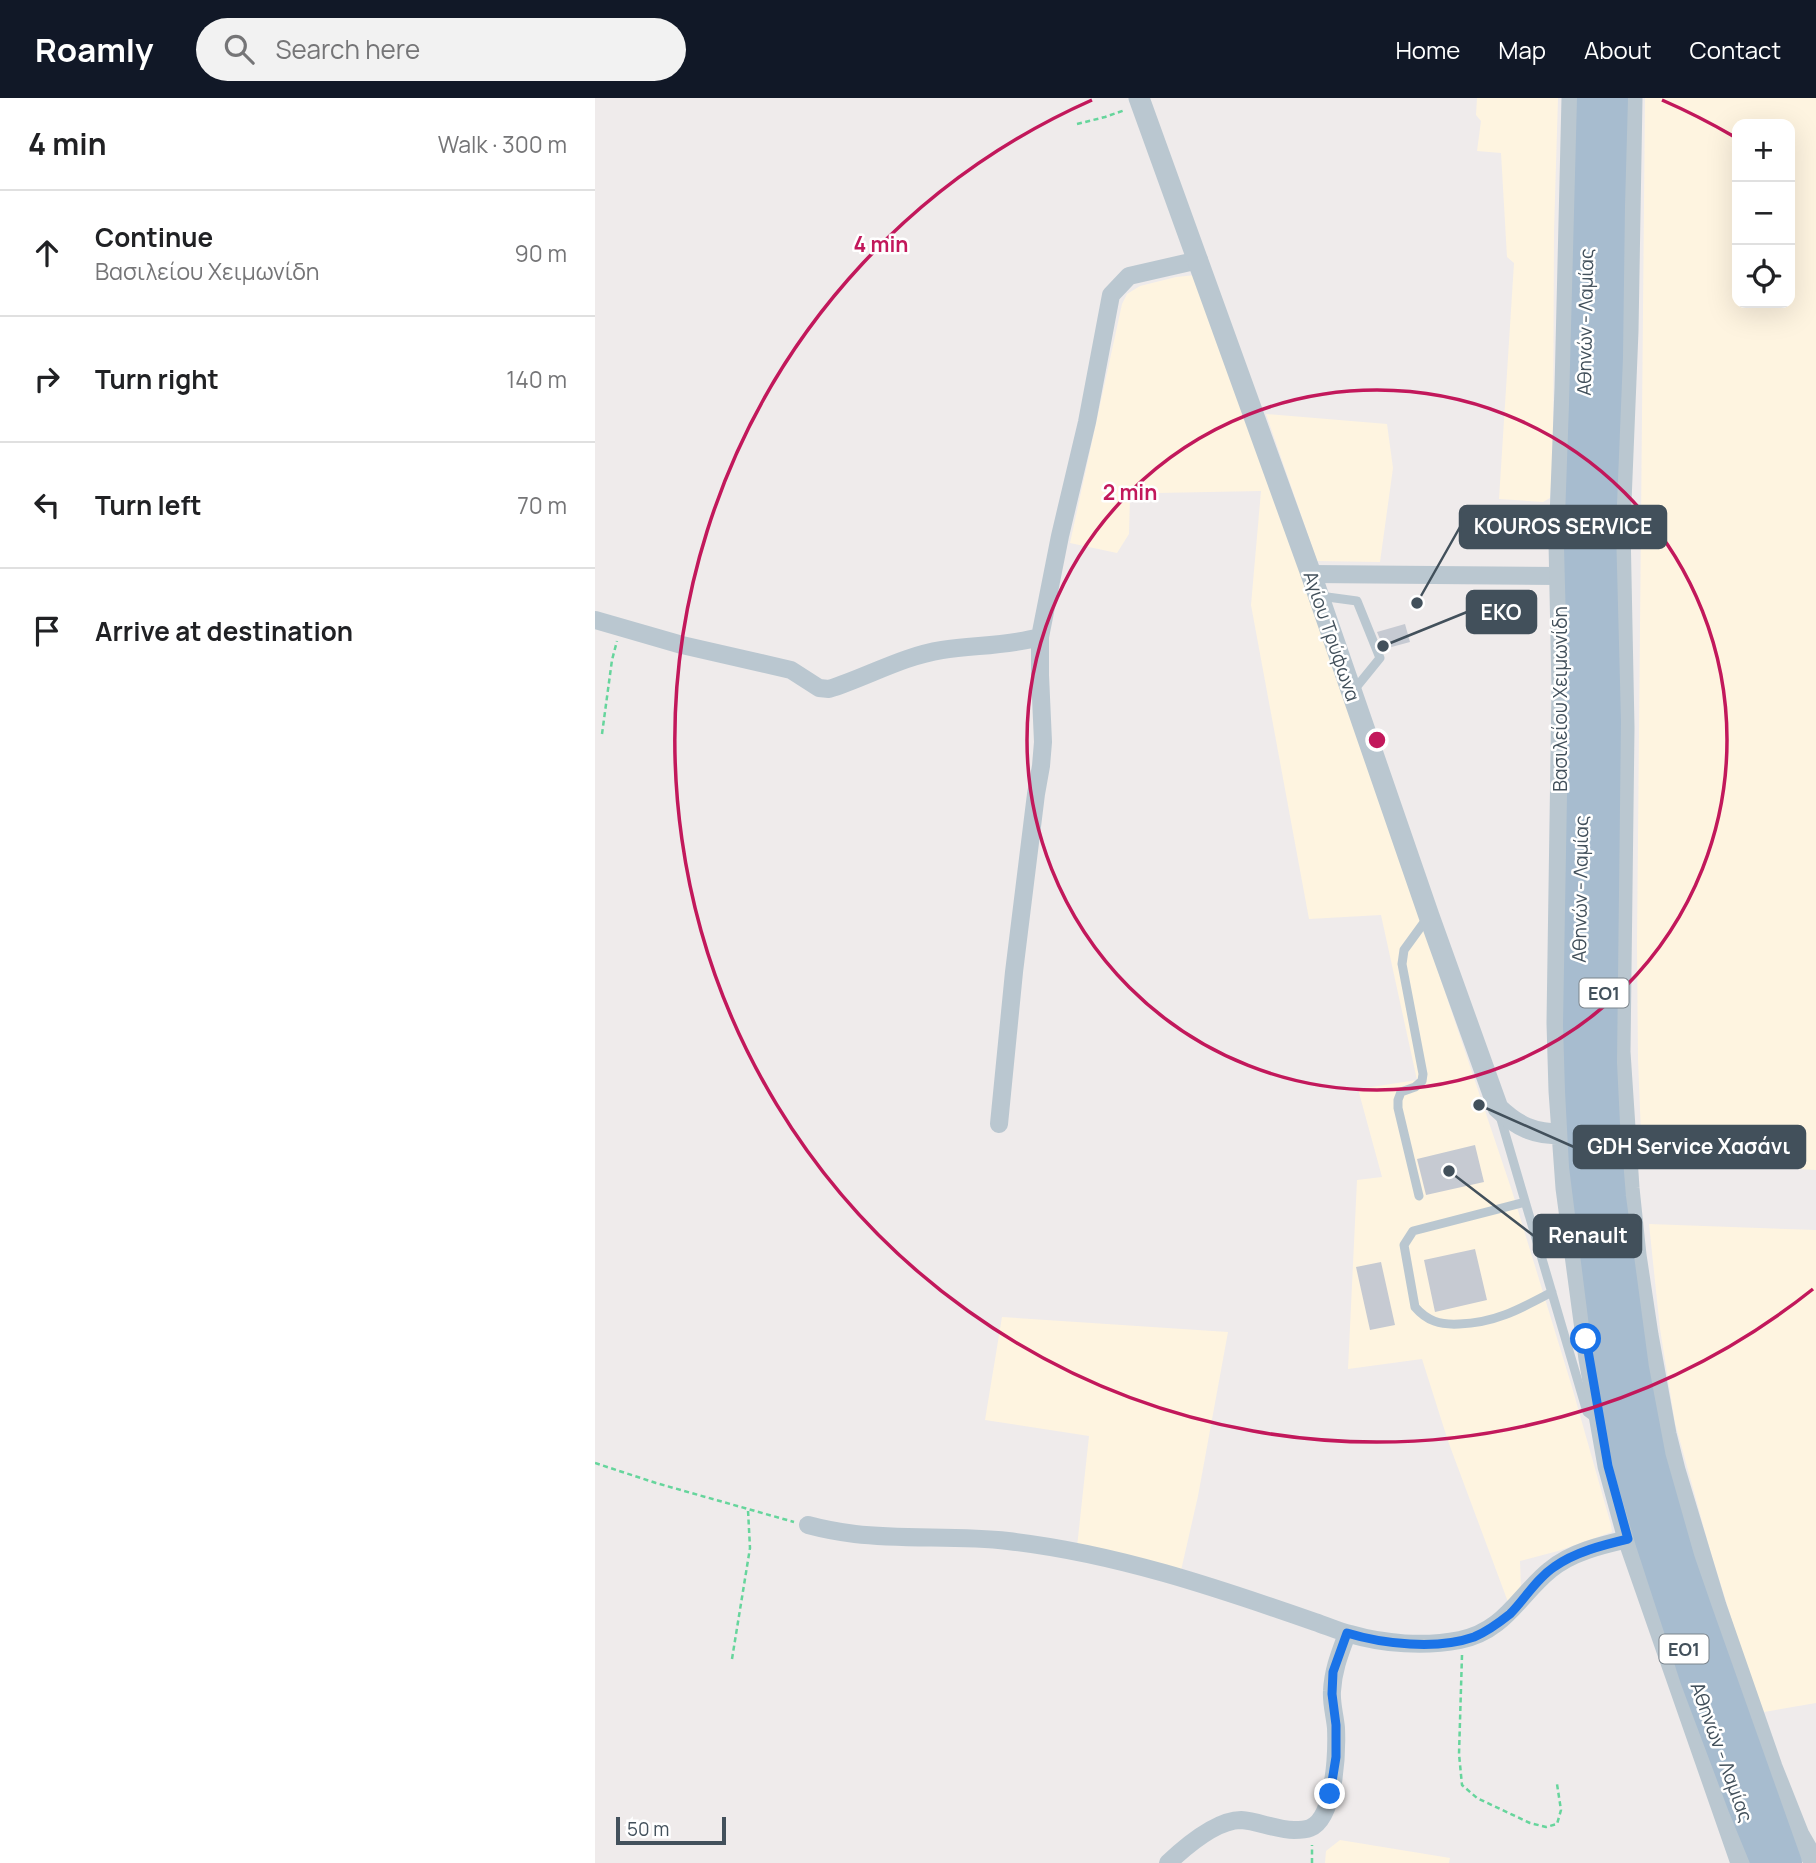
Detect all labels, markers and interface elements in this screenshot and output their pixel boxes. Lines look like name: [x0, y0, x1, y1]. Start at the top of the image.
search box: [196, 18, 686, 81]
text: Roamly: [35, 27, 154, 72]
icon: search: [220, 30, 258, 68]
text: Search here: [276, 31, 420, 67]
text: Home: [1395, 33, 1460, 66]
text: Map: [1498, 33, 1546, 66]
text: About: [1584, 33, 1652, 66]
text: Contact: [1690, 33, 1781, 66]
map controls: [1732, 119, 1795, 308]
button: +: [1732, 119, 1795, 182]
text: 4 min: [28, 123, 106, 164]
text: Walk · 300 m: [438, 128, 567, 160]
button: −: [1732, 182, 1795, 245]
text: Continue: [95, 219, 213, 255]
text: 4 min: [854, 230, 908, 258]
icon: ahead: [28, 234, 66, 272]
text: 90 m: [515, 237, 567, 269]
button: locate: [1732, 245, 1795, 308]
street label: Αθηνών - Λαμίας: [1571, 248, 1599, 396]
text: Βασιλείου Χειμωνίδη: [95, 255, 320, 287]
icon: right: [28, 360, 66, 398]
text: Turn right: [95, 361, 219, 397]
text: 140 m: [506, 363, 567, 395]
text: 2 min: [1103, 478, 1157, 506]
icon: left: [28, 486, 66, 524]
text: Turn left: [95, 487, 202, 523]
text: 70 m: [517, 489, 567, 521]
callout: KOUROS SERVICE: [1460, 506, 1666, 548]
text: KOUROS SERVICE: [1474, 512, 1652, 540]
street label: Αγίου Τρύφωνα: [1298, 567, 1366, 705]
callout: EKO: [1467, 591, 1536, 633]
text: EKO: [1481, 598, 1522, 626]
street label: Βασιλείου Χειμωνίδη: [1547, 606, 1573, 792]
icon: arrive: [28, 612, 66, 650]
text: Arrive at destination: [95, 613, 353, 649]
centre of rings: [1365, 728, 1389, 752]
street label: Αθηνών - Λαμίας: [1566, 815, 1594, 963]
road number: ΕΟ1: [1579, 978, 1629, 1008]
callout: GDH Service Χασάνι: [1574, 1126, 1805, 1168]
text: GDH Service Χασάνι: [1587, 1132, 1791, 1160]
callout: Renault: [1534, 1215, 1641, 1257]
text: Renault: [1548, 1221, 1628, 1249]
route start: [1570, 1323, 1601, 1354]
road number: ΕΟ1: [1659, 1634, 1709, 1664]
street label: Αθηνών - Λαμίας: [1685, 1678, 1759, 1826]
route end: [1314, 1778, 1345, 1809]
scale bar: [616, 1814, 726, 1846]
text: 50 m: [627, 1816, 669, 1842]

